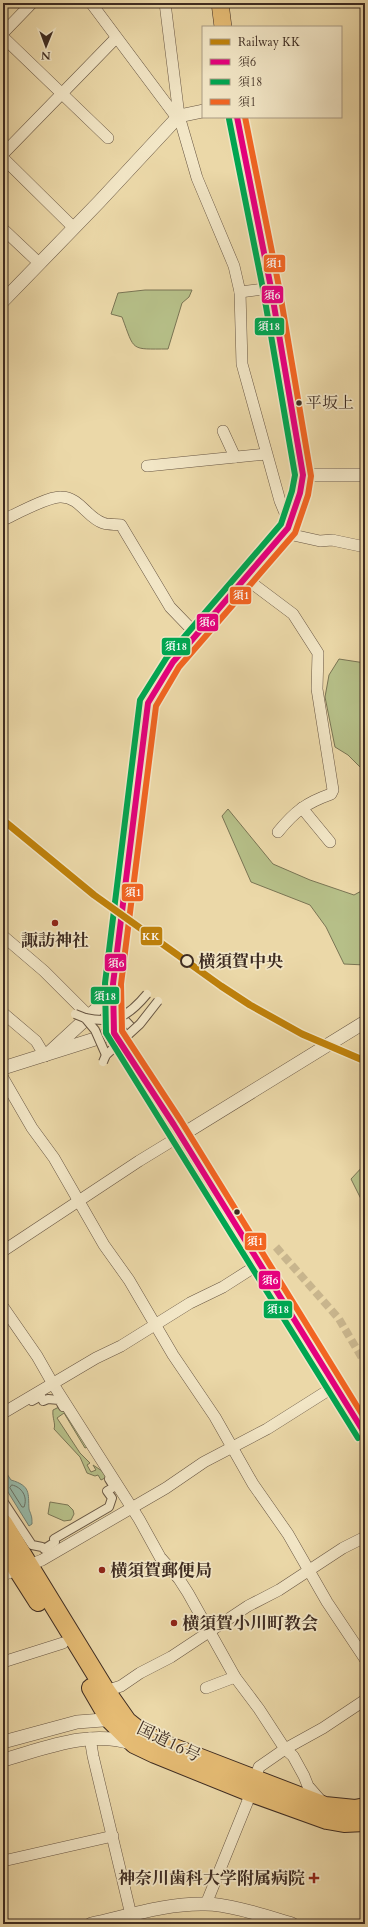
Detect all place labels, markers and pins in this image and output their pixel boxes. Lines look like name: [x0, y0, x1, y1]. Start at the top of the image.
place label: 平坂上: [306, 392, 354, 414]
marker: 平坂上: [294, 398, 304, 408]
marker: 諏訪神社: [50, 918, 60, 928]
place label: 諏訪神社: [21, 929, 89, 952]
place label: 横須賀中央: [198, 950, 283, 973]
marker: 横須賀中央: [180, 954, 194, 968]
unlabelled marker: [232, 1207, 242, 1217]
place label: 横須賀郵便局: [110, 1559, 212, 1582]
marker: 横須賀郵便局: [97, 1565, 107, 1575]
place label: 横須賀小川町教会: [182, 1612, 318, 1635]
marker: 横須賀小川町教会: [169, 1618, 179, 1628]
place label: 神奈川歯科大学附属病院: [118, 1867, 305, 1890]
marker: 神奈川歯科大学附属病院: [308, 1872, 320, 1884]

